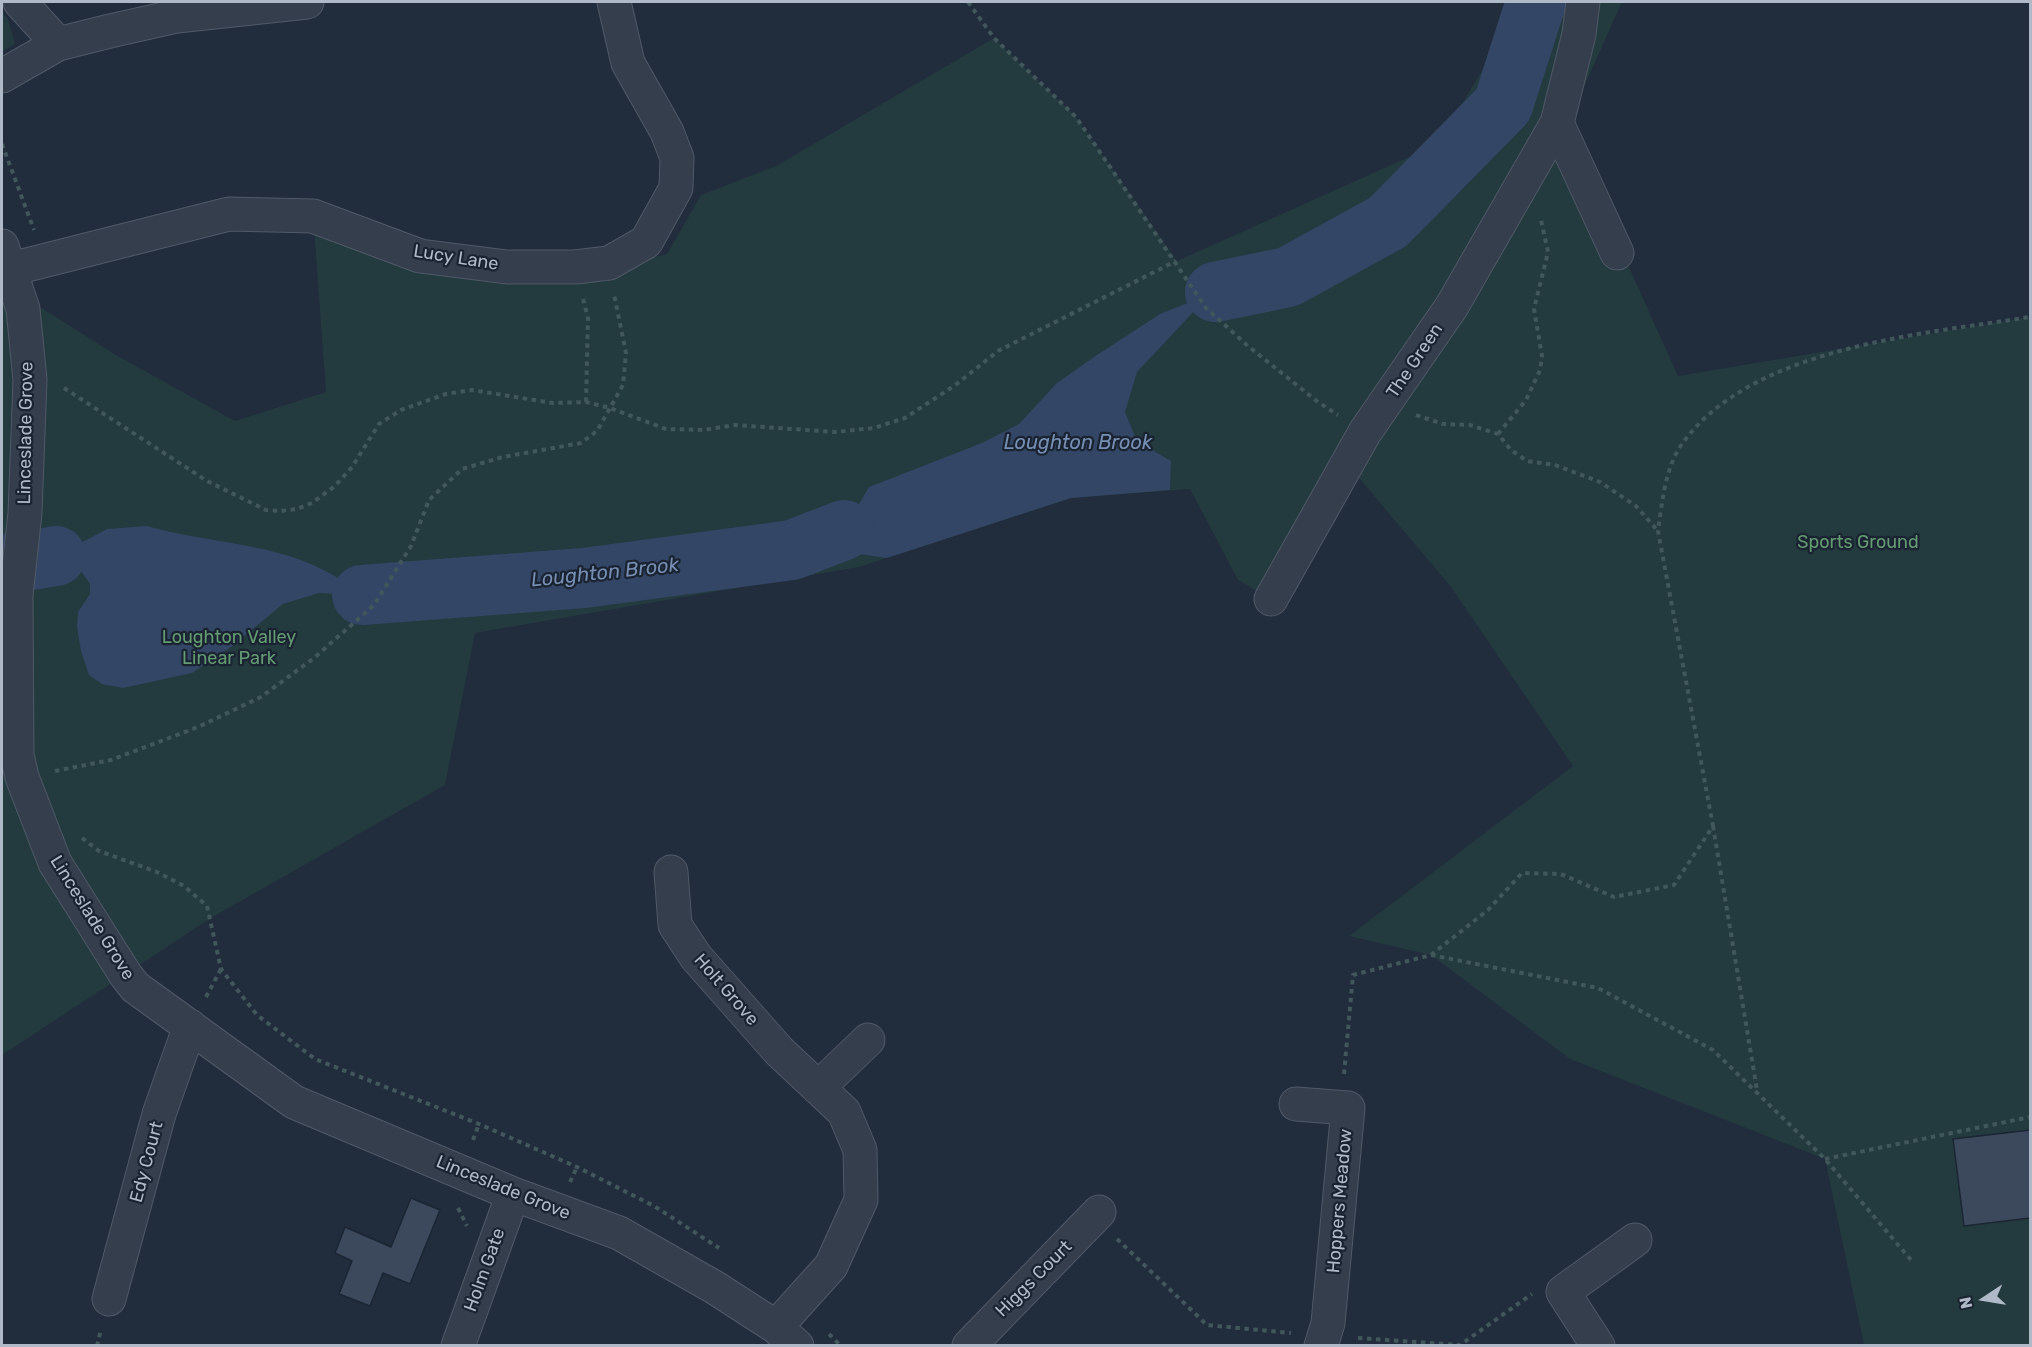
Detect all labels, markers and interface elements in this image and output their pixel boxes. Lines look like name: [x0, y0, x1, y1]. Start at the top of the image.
street label: Lucy Lane: [412, 241, 500, 275]
street label: The Green: [1382, 320, 1448, 402]
street label: Linceslade Grove: [14, 361, 38, 505]
water label: Loughton Brook: [1004, 431, 1152, 455]
park label: Sports Ground: [1797, 532, 1919, 554]
water label: Loughton Brook: [530, 553, 680, 593]
park label: Loughton Valley Linear Park: [162, 627, 296, 670]
street label: Linceslade Grove: [45, 852, 139, 984]
street label: Holt Grove: [689, 950, 763, 1030]
street label: Edy Court: [126, 1119, 168, 1205]
street label: Hoppers Meadow: [1323, 1128, 1357, 1274]
street label: Linceslade Grove: [433, 1151, 573, 1225]
street label: Holm Gate: [460, 1225, 510, 1315]
street label: Higgs Court: [991, 1236, 1077, 1322]
north arrow: [1954, 1269, 2014, 1329]
text: N: [1955, 1295, 1976, 1310]

